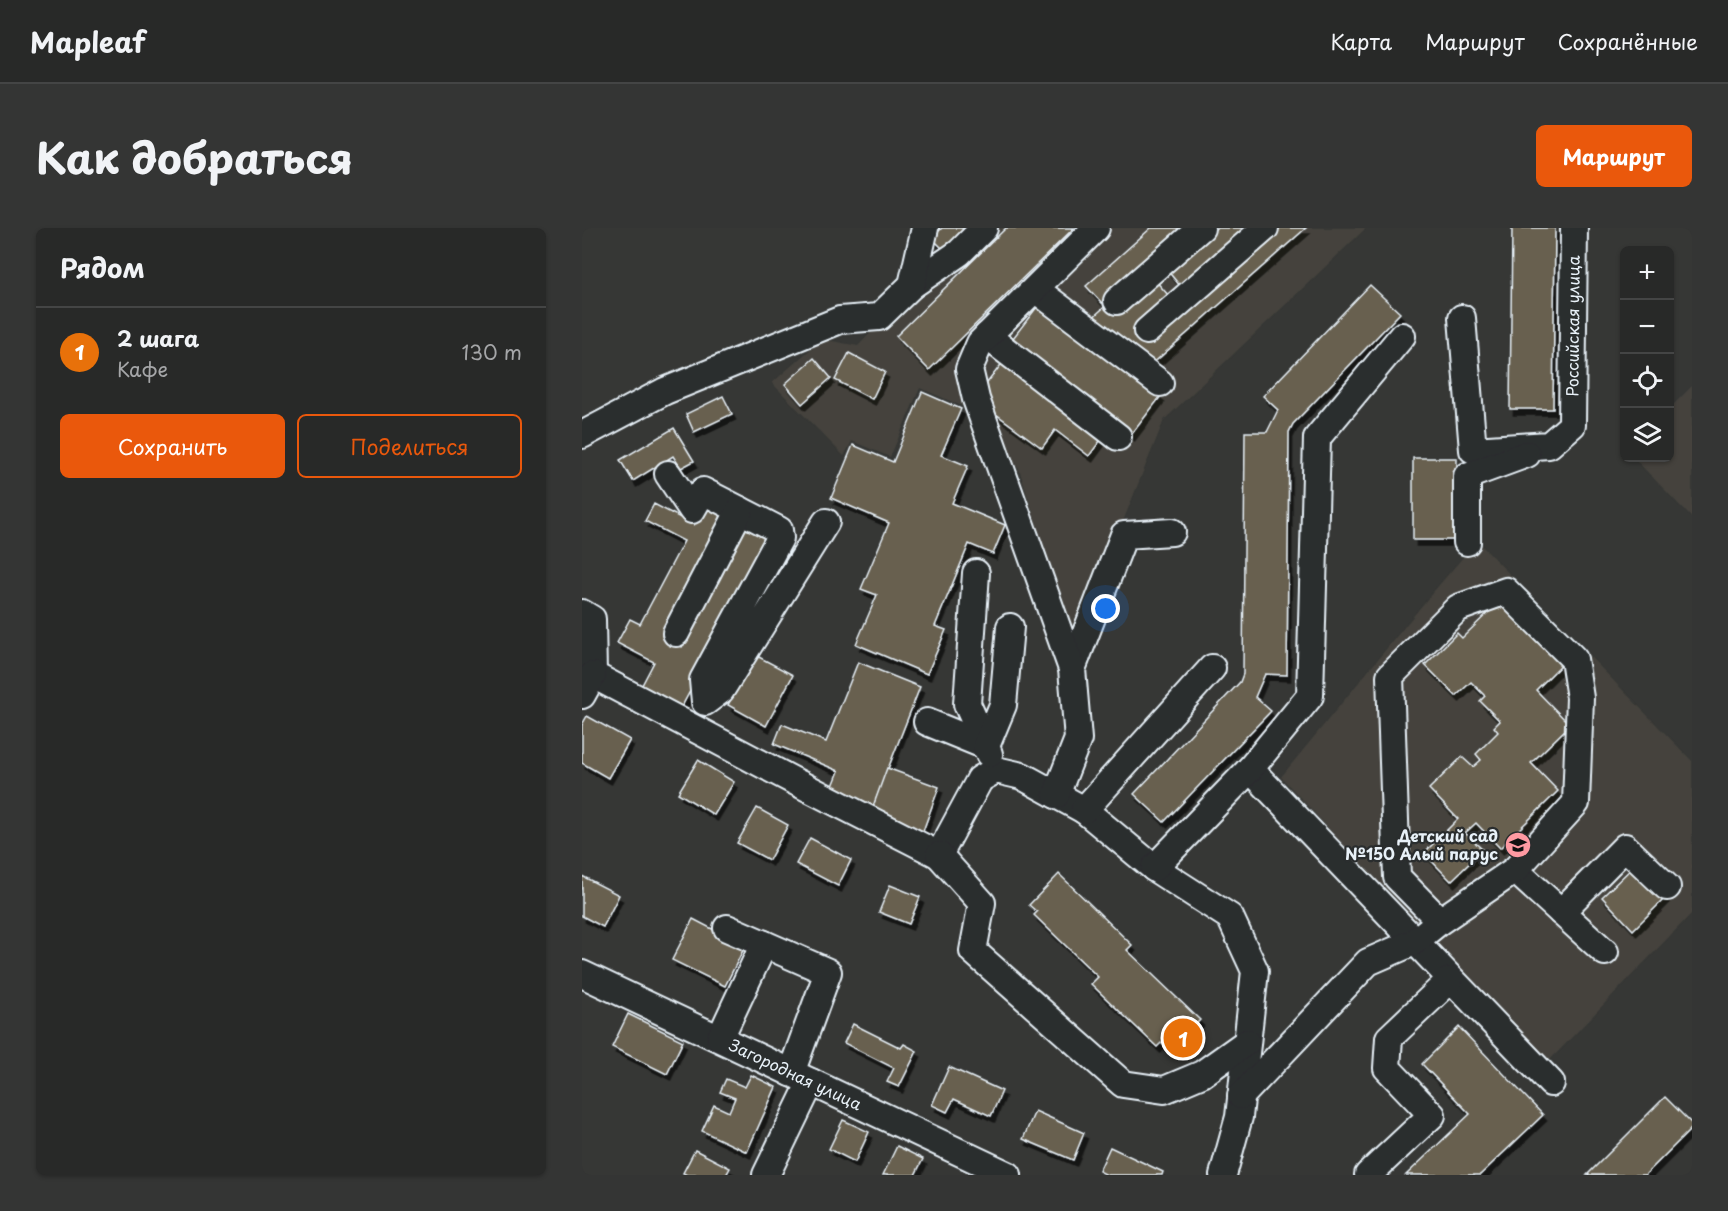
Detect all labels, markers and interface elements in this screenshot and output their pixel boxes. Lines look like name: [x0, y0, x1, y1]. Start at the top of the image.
text: Mapleaf: [30, 20, 146, 63]
text: Карта: [1331, 25, 1392, 57]
text: Маршрут: [1425, 25, 1525, 57]
text: Сохранённые: [1558, 25, 1698, 57]
text: Как добраться: [36, 125, 353, 188]
button: Маршрут: [1536, 125, 1692, 187]
map controls: [1620, 246, 1674, 462]
button: +: [1620, 246, 1674, 300]
text: Рядом: [60, 248, 145, 287]
street label: Российская улица: [1559, 255, 1585, 397]
button: −: [1620, 300, 1674, 354]
text: 2 шага: [117, 321, 199, 354]
text: 1: [75, 337, 84, 367]
text: 130 m: [462, 337, 522, 367]
text: Кафе: [117, 354, 168, 384]
button: locate: [1620, 354, 1674, 408]
button: layers: [1620, 408, 1674, 462]
button: Сохранить: [60, 414, 285, 478]
button: Поделиться: [297, 414, 522, 478]
your location: [1091, 594, 1120, 623]
place label: Детский сад №150 Алый парус: [1345, 823, 1498, 865]
school or university icon: Детский сад №150 Алый парус: [1503, 830, 1533, 860]
pin: 1: [1164, 1016, 1202, 1060]
street label: Загородная улица: [726, 1032, 866, 1115]

